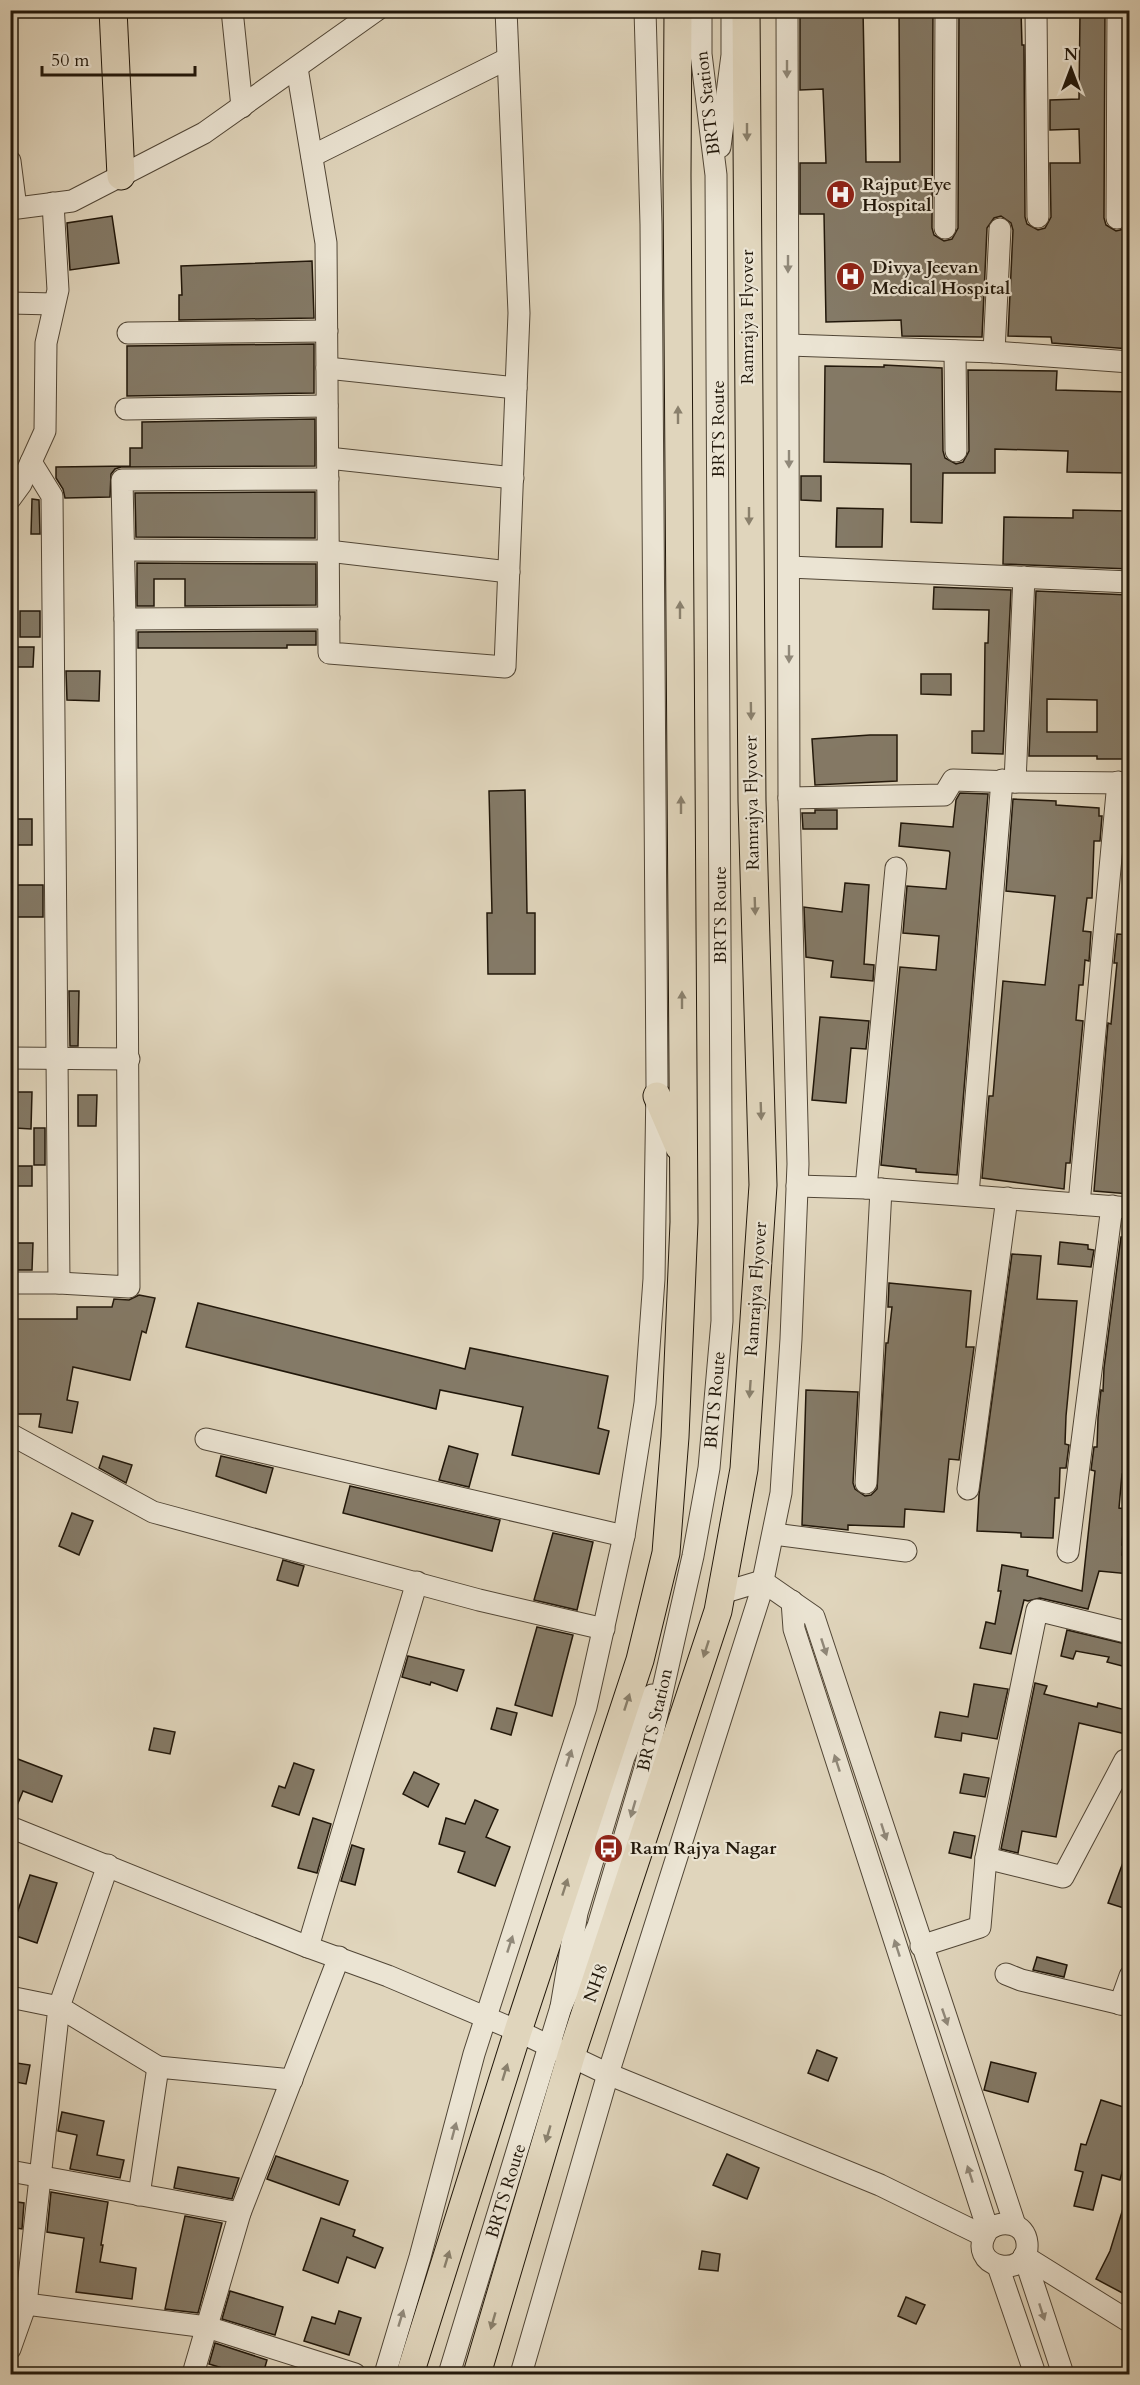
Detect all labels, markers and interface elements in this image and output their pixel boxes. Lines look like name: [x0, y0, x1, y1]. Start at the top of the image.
scale bar: [42, 39, 195, 77]
north arrow: [1041, 39, 1101, 99]
text: N: [1064, 44, 1078, 66]
text: 50 m: [51, 48, 90, 73]
street label: BRTS Station: [689, 49, 727, 157]
one-way arrow: [782, 59, 792, 78]
one-way arrow: [742, 122, 752, 141]
place label: Rajput Eye Hospital: [862, 172, 952, 218]
hospital icon: Rajput Eye Hospital: [825, 178, 857, 210]
street label: Ramrajya Flyover: [735, 249, 760, 384]
one-way arrow: [783, 254, 793, 273]
place label: Divya Jeevan Medical Hospital: [872, 255, 1010, 301]
hospital icon: Divya Jeevan Medical Hospital: [835, 261, 867, 293]
street label: BRTS Route: [706, 380, 731, 478]
one-way arrow: [673, 406, 683, 425]
one-way arrow: [784, 449, 794, 468]
one-way arrow: [744, 506, 753, 525]
one-way arrow: [675, 601, 685, 620]
one-way arrow: [784, 644, 794, 663]
one-way arrow: [746, 701, 755, 720]
street label: Ramrajya Flyover: [738, 735, 766, 871]
one-way arrow: [676, 796, 686, 815]
street label: BRTS Route: [708, 866, 733, 964]
one-way arrow: [750, 896, 759, 915]
one-way arrow: [677, 991, 687, 1010]
one-way arrow: [756, 1101, 765, 1120]
street label: Ramrajya Flyover: [739, 1220, 773, 1357]
street label: BRTS Route: [698, 1350, 732, 1450]
one-way arrow: [745, 1380, 754, 1399]
one-way arrow: [819, 1638, 829, 1656]
one-way arrow: [701, 1640, 710, 1658]
street label: BRTS Station: [631, 1665, 679, 1774]
one-way arrow: [622, 1693, 632, 1711]
one-way arrow: [565, 1749, 574, 1767]
one-way arrow: [832, 1754, 841, 1772]
one-way arrow: [628, 1800, 637, 1818]
one-way arrow: [880, 1823, 889, 1841]
bus stop icon: Ram Rajya Nagar: [593, 1832, 625, 1864]
place label: Ram Rajya Nagar: [630, 1836, 777, 1861]
one-way arrow: [561, 1878, 571, 1896]
one-way arrow: [506, 1935, 515, 1953]
one-way arrow: [892, 1939, 901, 1957]
street label: NH8: [578, 1960, 614, 2006]
one-way arrow: [941, 2009, 950, 2027]
one-way arrow: [501, 2063, 510, 2081]
one-way arrow: [449, 2121, 459, 2140]
one-way arrow: [543, 2125, 552, 2143]
street label: BRTS Route: [480, 2141, 532, 2241]
one-way arrow: [965, 2165, 974, 2183]
one-way arrow: [442, 2250, 452, 2268]
one-way arrow: [1038, 2303, 1047, 2321]
one-way arrow: [397, 2309, 406, 2327]
one-way arrow: [488, 2312, 497, 2330]

